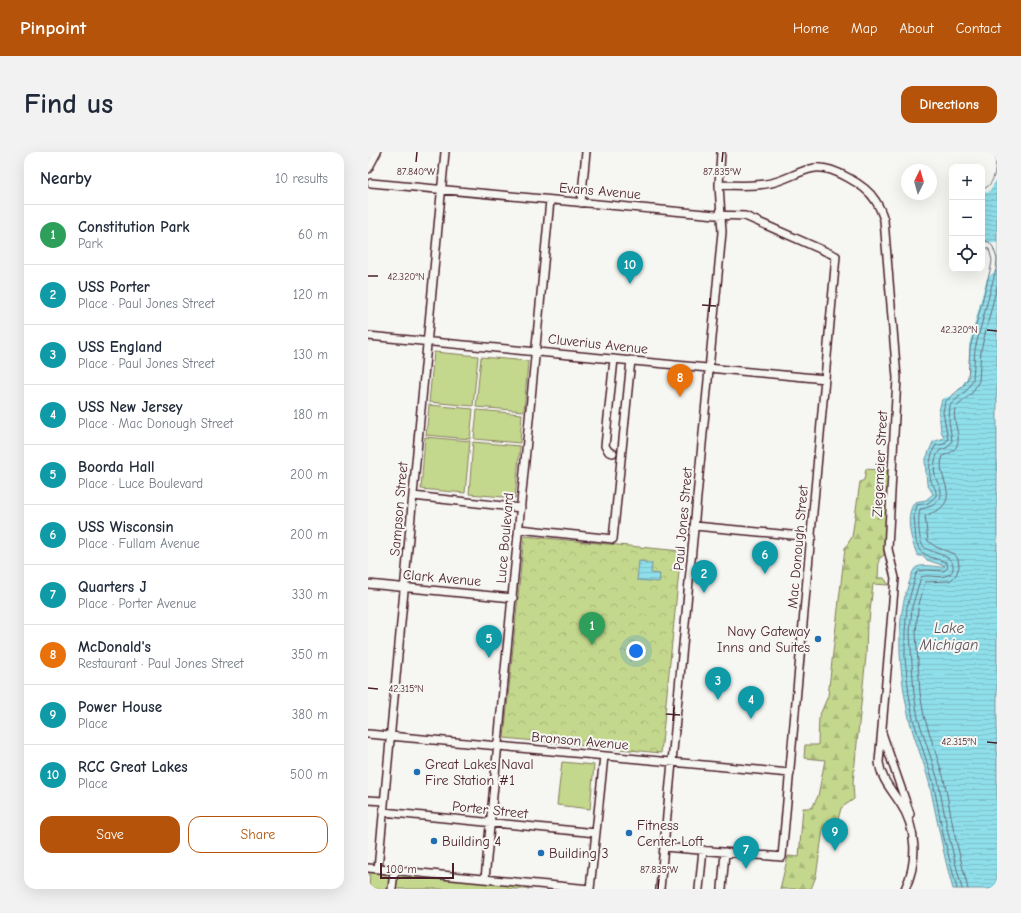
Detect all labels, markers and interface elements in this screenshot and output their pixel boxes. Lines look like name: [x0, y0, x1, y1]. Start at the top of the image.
text: Pinpoint: [20, 17, 86, 39]
text: Home: [793, 20, 829, 37]
text: Map: [851, 20, 877, 37]
text: About: [899, 20, 934, 37]
text: Contact: [956, 20, 1001, 37]
button: Directions: [901, 86, 997, 123]
text: Find us: [24, 88, 113, 120]
north arrow: [901, 164, 937, 200]
map controls: [949, 164, 985, 272]
button: +: [949, 164, 985, 200]
text: 87.840°W: [397, 166, 436, 178]
text: 87.835°W: [703, 166, 741, 178]
text: Nearby: [40, 169, 91, 188]
text: 10 results: [275, 171, 328, 186]
street label: Evans Avenue: [558, 179, 642, 203]
button: −: [949, 200, 985, 236]
text: Constitution Park: [78, 218, 190, 236]
text: 1: [50, 227, 56, 242]
text: 60 m: [298, 227, 328, 242]
text: Park: [78, 236, 103, 251]
button: locate: [949, 236, 985, 272]
pin: 10: [617, 251, 643, 284]
text: 42.320°N: [387, 271, 425, 283]
text: USS Porter: [78, 278, 150, 296]
text: 2: [50, 287, 56, 302]
text: 120 m: [293, 287, 328, 302]
text: Place · Paul Jones Street: [78, 296, 215, 311]
text: 42.320°N: [940, 324, 978, 336]
street label: Cluverius Avenue: [547, 330, 649, 358]
text: USS England: [78, 338, 162, 356]
text: 3: [50, 347, 56, 362]
text: 130 m: [293, 347, 328, 362]
text: Place · Paul Jones Street: [78, 356, 215, 371]
pin: 8: [667, 364, 693, 397]
text: USS New Jersey: [78, 398, 183, 416]
text: 4: [50, 407, 56, 422]
text: 180 m: [293, 407, 328, 422]
street label: Ziegemeier Street: [869, 409, 891, 518]
text: Place · Mac Donough Street: [78, 416, 233, 431]
text: Boorda Hall: [78, 458, 154, 476]
street label: Sampson Street: [386, 460, 412, 557]
street label: Paul Jones Street: [670, 466, 696, 571]
text: 5: [50, 467, 56, 482]
text: 200 m: [290, 467, 328, 482]
text: Place · Luce Boulevard: [78, 476, 203, 491]
street label: Mac Donough Street: [784, 484, 812, 609]
street label: Luce Boulevard: [493, 492, 517, 584]
text: USS Wisconsin: [78, 518, 174, 536]
text: 6: [50, 527, 56, 542]
text: 200 m: [290, 527, 328, 542]
text: Place · Fullam Avenue: [78, 536, 200, 551]
pin: 6: [752, 541, 778, 574]
pin: 2: [691, 560, 717, 593]
street label: Clark Avenue: [402, 566, 482, 590]
text: Quarters J: [78, 578, 147, 596]
text: 7: [50, 587, 56, 602]
text: 330 m: [292, 587, 328, 602]
text: Place · Porter Avenue: [78, 596, 196, 611]
pin: 1: [579, 612, 605, 645]
water label: Lake Michigan: [919, 619, 978, 654]
place label: Navy Gateway Inns and Suites: [717, 623, 811, 656]
pin: 5: [476, 625, 502, 658]
marker: Navy Gateway Inns and Suites: [813, 634, 823, 644]
text: McDonald's: [78, 638, 151, 656]
your location: [626, 641, 646, 661]
text: 8: [50, 647, 56, 662]
text: 350 m: [291, 647, 328, 662]
text: Restaurant · Paul Jones Street: [78, 656, 244, 671]
pin: 3: [705, 667, 731, 700]
text: 42.315°N: [388, 683, 424, 695]
pin: 4: [738, 686, 764, 719]
text: Power House: [78, 698, 162, 716]
text: 9: [50, 707, 56, 722]
text: 380 m: [292, 707, 328, 722]
text: Place: [78, 716, 108, 731]
street label: Bronson Avenue: [531, 728, 629, 754]
text: 42.315°N: [941, 736, 977, 748]
place label: Great Lakes Naval Fire Station #1: [425, 756, 534, 789]
text: RCC Great Lakes: [78, 758, 188, 776]
text: 10: [47, 767, 59, 782]
text: 500 m: [290, 767, 328, 782]
marker: Great Lakes Naval Fire Station #1: [412, 767, 422, 777]
text: Place: [78, 776, 108, 791]
street label: Porter Street: [451, 798, 530, 823]
button: Save: [40, 816, 180, 853]
button: Share: [188, 816, 328, 853]
place label: Fitness Center Loft: [637, 817, 704, 850]
pin: 9: [822, 818, 848, 851]
marker: Fitness Center Loft: [624, 828, 634, 838]
place label: Building 4: [442, 833, 502, 850]
marker: Building 4: [429, 836, 439, 846]
pin: 7: [733, 836, 759, 869]
place label: Building 3: [549, 845, 609, 862]
marker: Building 3: [536, 848, 546, 858]
scale bar: [380, 861, 454, 880]
text: 100 m: [386, 863, 417, 876]
text: 87.835°W: [640, 864, 678, 876]

